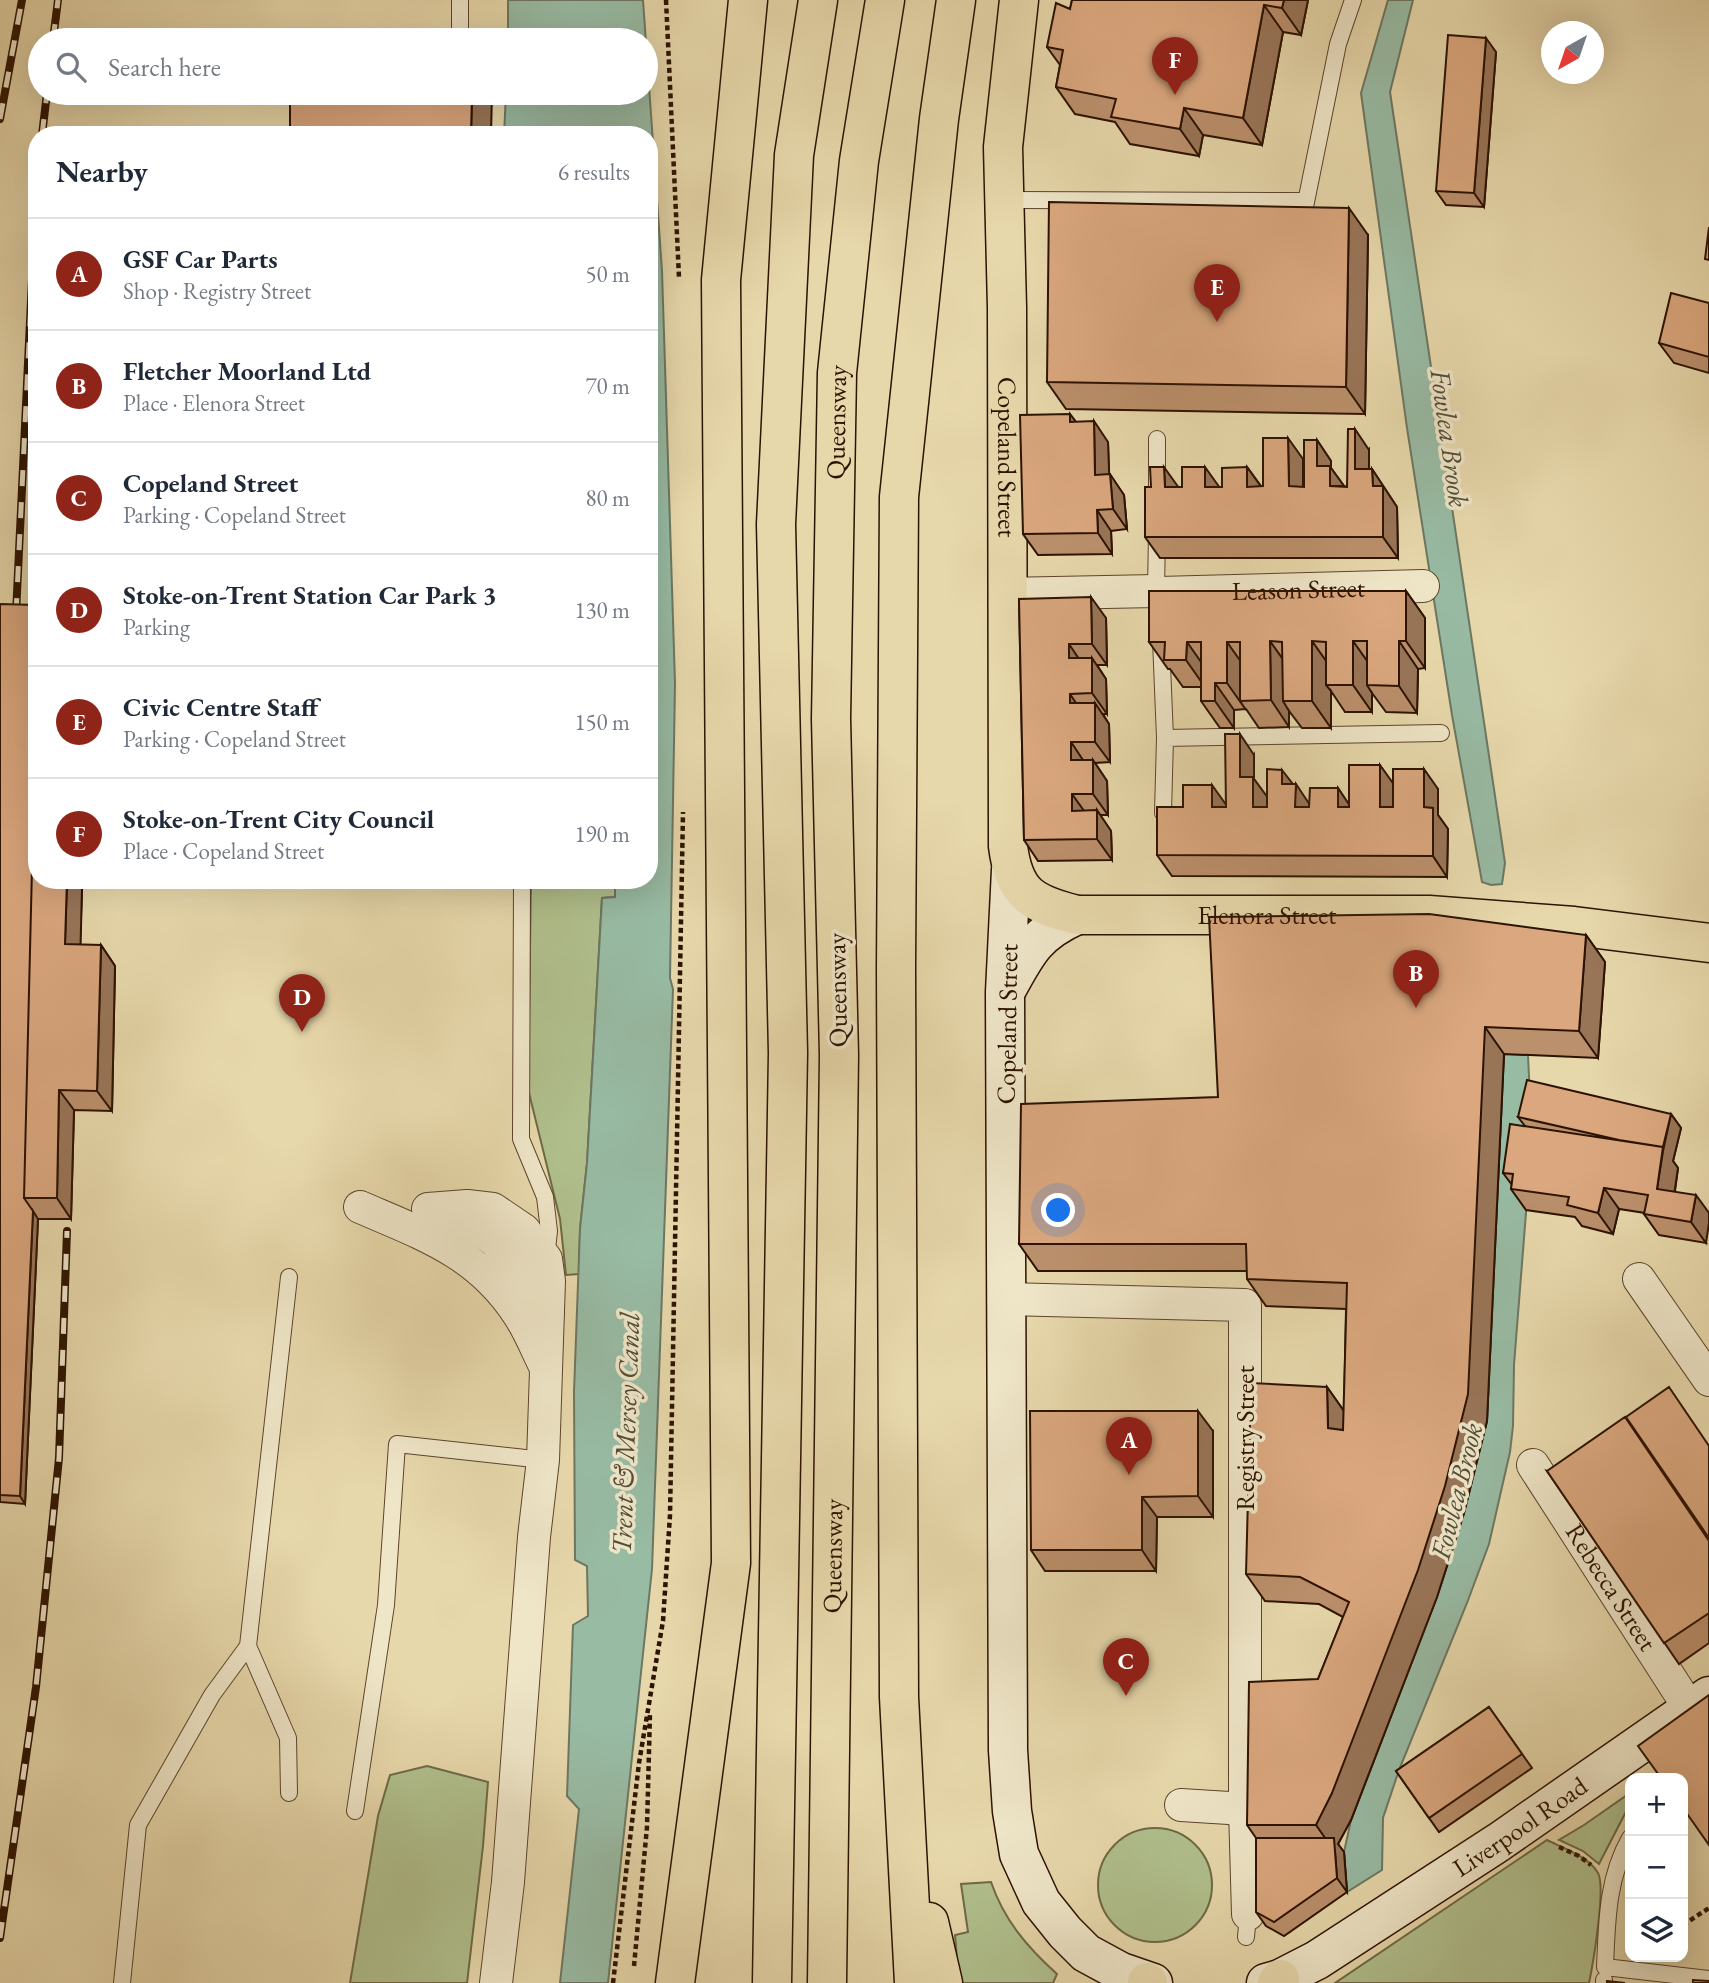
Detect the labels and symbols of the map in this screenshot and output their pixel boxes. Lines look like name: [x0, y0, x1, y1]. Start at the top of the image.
north arrow: [1541, 21, 1604, 84]
pin: F: [1152, 37, 1198, 95]
pin: E: [1194, 264, 1240, 322]
street label: Queensway: [818, 363, 855, 480]
water label: Fowlea Brook: [1422, 366, 1478, 510]
street label: Copeland Street: [990, 377, 1024, 538]
street label: Leason Street: [1231, 571, 1365, 608]
street label: Elenora Street: [1197, 898, 1336, 932]
street label: Queensway: [819, 932, 855, 1048]
street label: Copeland Street: [989, 943, 1025, 1105]
pin: B: [1393, 950, 1439, 1008]
pin: D: [279, 974, 325, 1032]
your location: [1041, 1193, 1075, 1227]
water label: Trent & Mersey Canal: [603, 1311, 647, 1554]
street label: Registry Street: [1228, 1365, 1262, 1511]
pin: A: [1106, 1417, 1152, 1475]
water label: Fowlea Brook: [1421, 1419, 1490, 1564]
street label: Queensway: [815, 1498, 850, 1614]
street label: Rebecca Street: [1558, 1517, 1665, 1657]
pin: C: [1103, 1638, 1149, 1696]
street label: Liverpool Road: [1446, 1768, 1595, 1885]

